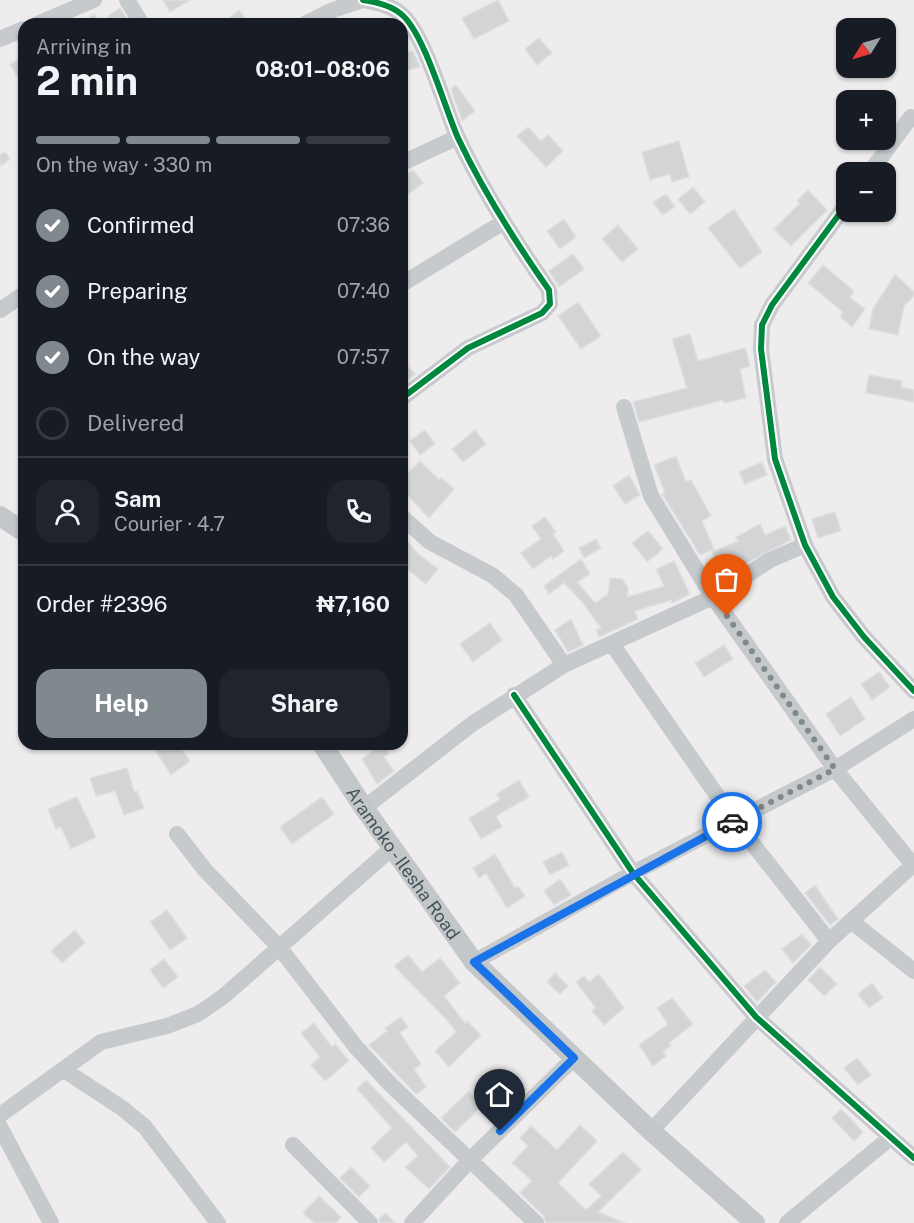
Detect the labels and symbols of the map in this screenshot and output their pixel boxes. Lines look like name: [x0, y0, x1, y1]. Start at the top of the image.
north arrow: [836, 18, 896, 78]
pin: [701, 554, 752, 616]
street label: Aramoko - Ilesha Road: [342, 782, 465, 943]
courier: [702, 792, 762, 852]
pin: [474, 1069, 525, 1131]

